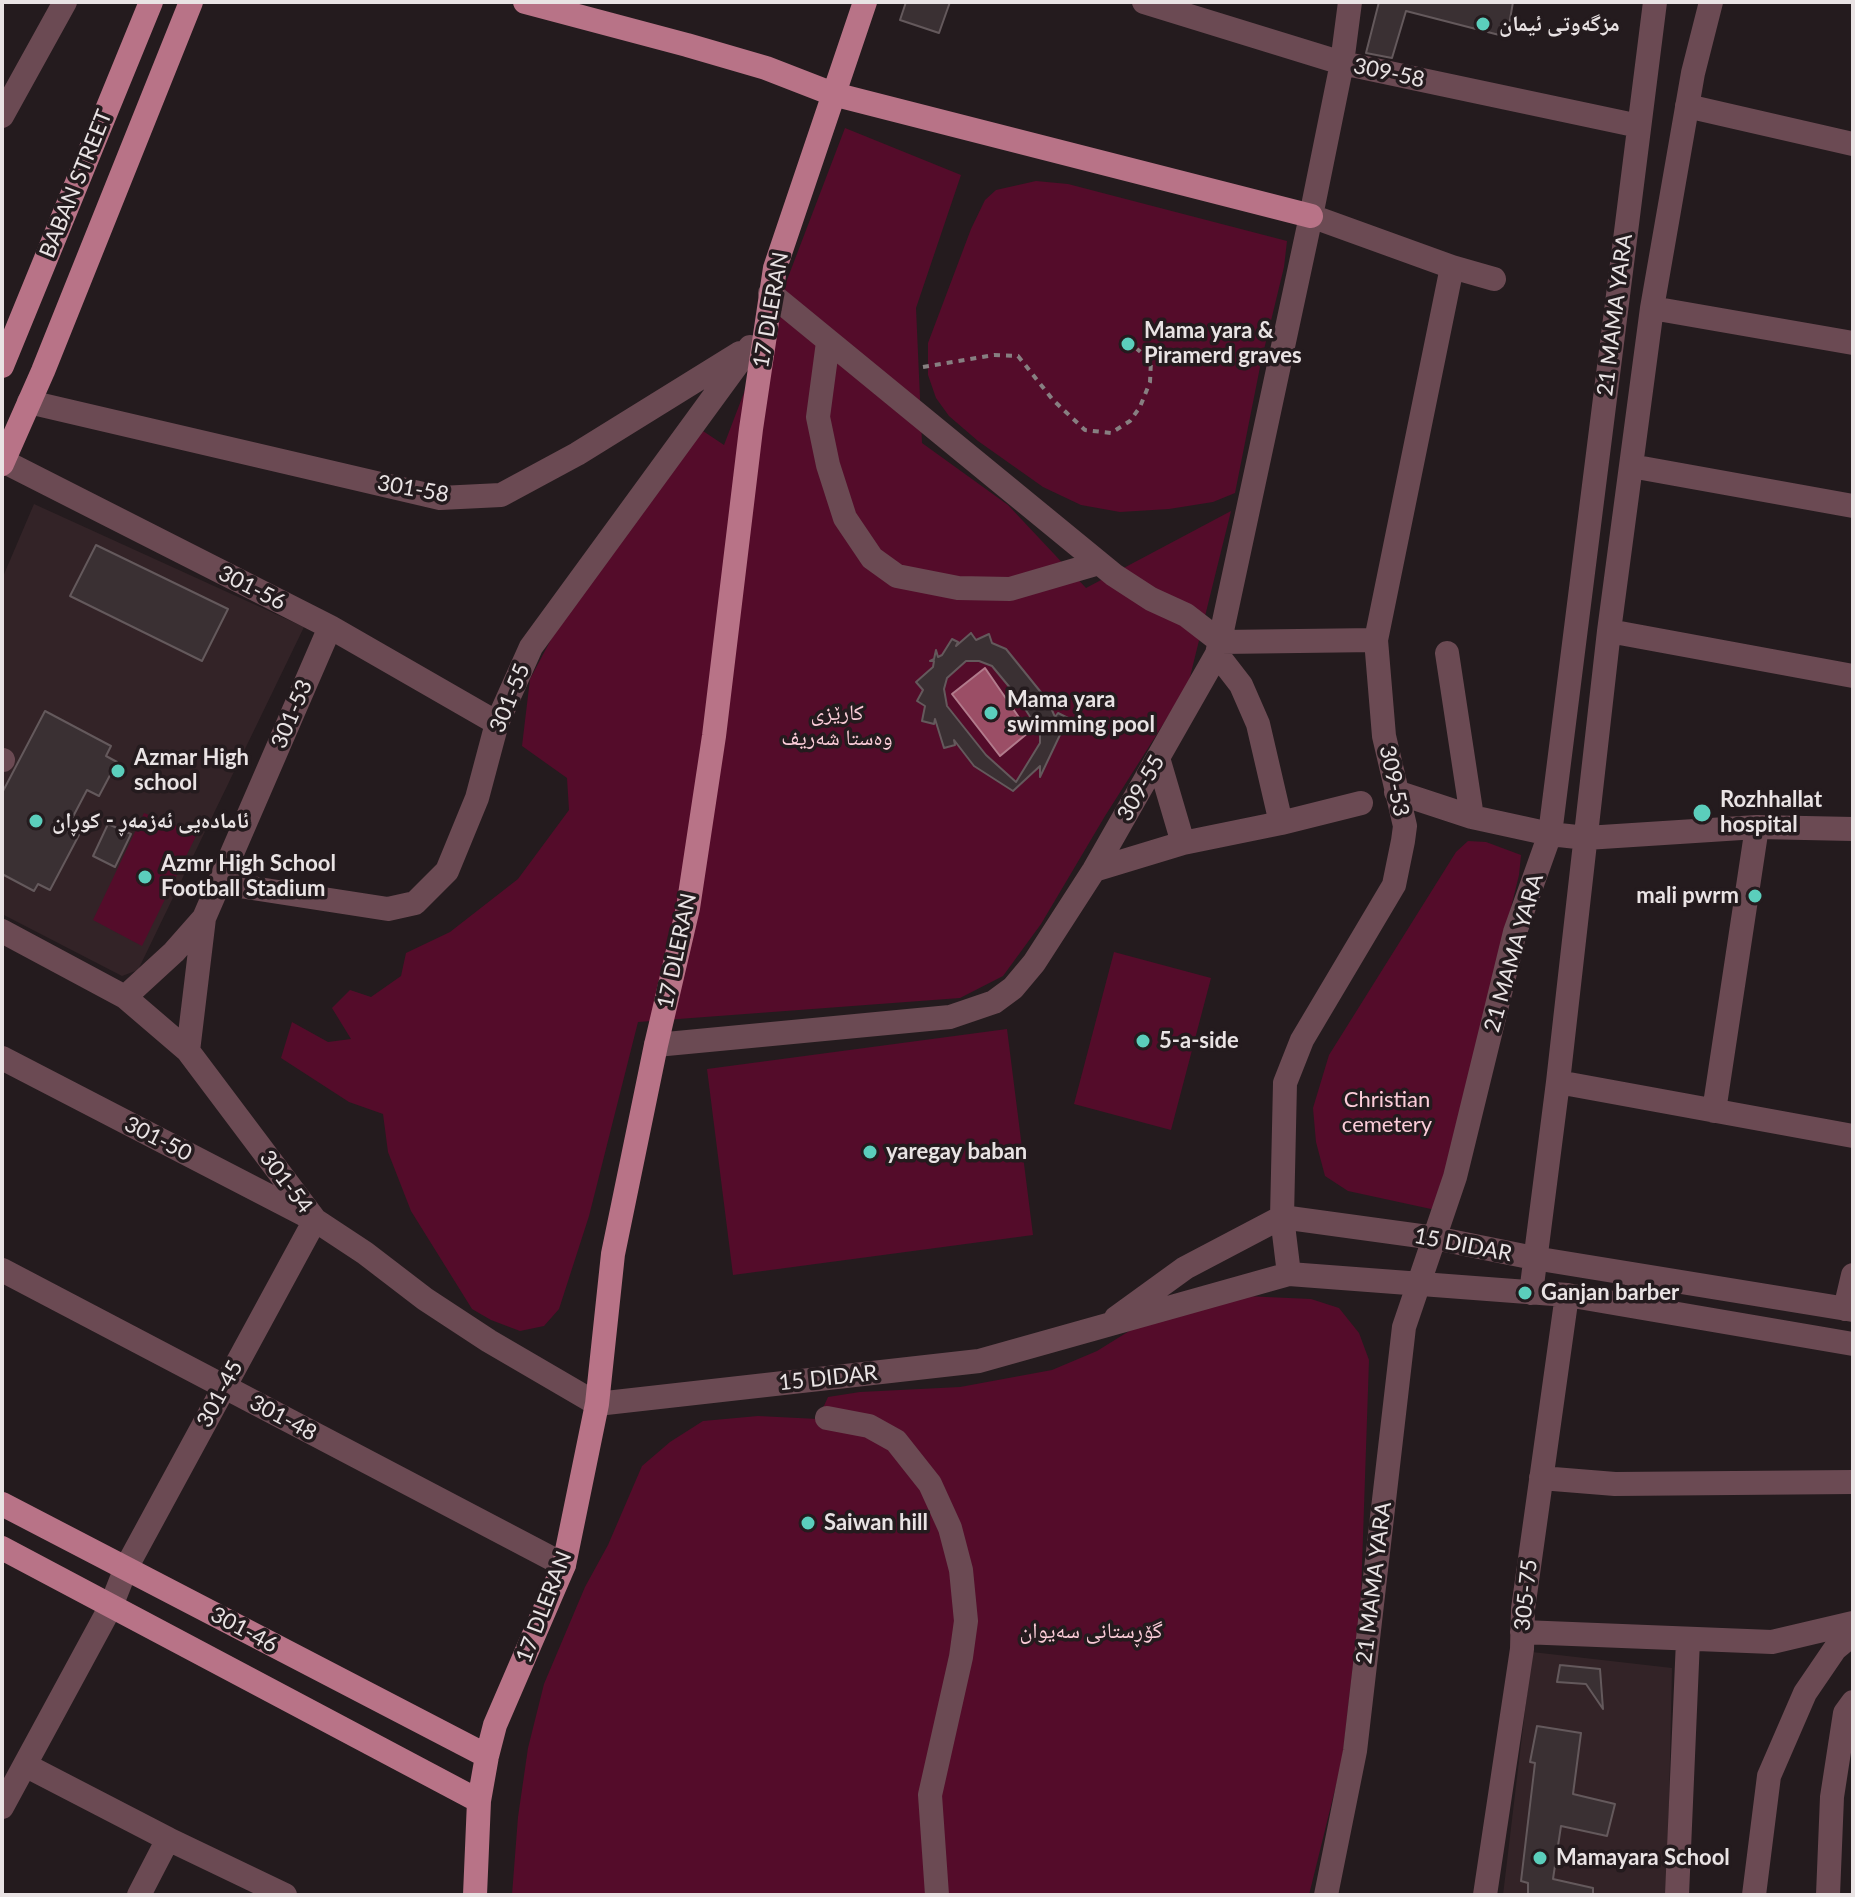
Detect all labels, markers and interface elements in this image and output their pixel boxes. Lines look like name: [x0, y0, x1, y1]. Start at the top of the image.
place label: مزگەوتی ئیمان: [1499, 11, 1620, 37]
marker: مزگەوتی ئیمان: [1474, 15, 1492, 33]
street label: 309-58: [1351, 53, 1427, 93]
street label: BABAN STREET: [34, 106, 118, 262]
street label: 21 MAMA YARA: [1592, 232, 1638, 398]
street label: 17 DLERAN: [748, 250, 794, 370]
place label: Mama yara & Piramerd graves: [1144, 318, 1302, 370]
marker: Mama yara & Piramerd graves: [1119, 335, 1137, 353]
street label: 301-58: [375, 470, 451, 508]
street label: 301-56: [214, 560, 290, 616]
street label: 301-55: [484, 660, 536, 736]
street label: 301-53: [266, 676, 318, 752]
place label: Mama yara swimming pool: [1007, 687, 1155, 738]
park label: کارێزی وەستا شەریف: [781, 700, 893, 752]
marker: Mama yara swimming pool: [982, 704, 1000, 722]
street label: 309-53: [1374, 743, 1414, 819]
place label: Azmar High school: [134, 745, 249, 796]
street label: 309-55: [1112, 750, 1170, 826]
marker: Azmar High school: [109, 762, 127, 780]
place label: Rozhhallat hospital: [1720, 787, 1822, 838]
marker: Rozhhallat hospital: [1691, 802, 1713, 824]
place label: ئامادەیی ئەزمەڕ - کوڕان: [52, 808, 249, 834]
marker: ئامادەیی ئەزمەڕ - کوڕان: [27, 812, 45, 830]
place label: Azmr High School Football Stadium: [161, 851, 336, 902]
marker: Azmr High School Football Stadium: [136, 868, 154, 886]
street label: 21 MAMA YARA: [1479, 871, 1549, 1035]
place label: mali pwrm: [1636, 883, 1739, 909]
marker: mali pwrm: [1746, 887, 1764, 905]
street label: 17 DLERAN: [652, 891, 702, 1011]
place label: 5-a-side: [1159, 1028, 1239, 1054]
marker: 5-a-side: [1134, 1032, 1152, 1050]
park label: Christian cemetery: [1342, 1087, 1432, 1138]
street label: 301-50: [120, 1111, 196, 1167]
place label: yaregay baban: [886, 1139, 1027, 1165]
marker: yaregay baban: [861, 1143, 879, 1161]
street label: 301-54: [254, 1145, 318, 1219]
street label: 15 DIDAR: [1412, 1223, 1514, 1267]
place label: Ganjan barber: [1541, 1280, 1679, 1306]
marker: Ganjan barber: [1516, 1284, 1534, 1302]
street label: 301-45: [191, 1356, 249, 1432]
street label: 15 DIDAR: [777, 1360, 879, 1396]
street label: 301-48: [245, 1389, 321, 1447]
street label: 21 MAMA YARA: [1351, 1500, 1397, 1666]
place label: Saiwan hill: [824, 1510, 928, 1536]
marker: Saiwan hill: [799, 1514, 817, 1532]
street label: 17 DLERAN: [511, 1547, 577, 1667]
street label: 305-75: [1509, 1558, 1543, 1632]
street label: 301-46: [206, 1601, 282, 1659]
park label: گۆڕستانی سەیوان: [1019, 1618, 1163, 1644]
place label: Mamayara School: [1556, 1845, 1730, 1871]
marker: Mamayara School: [1531, 1849, 1549, 1867]

